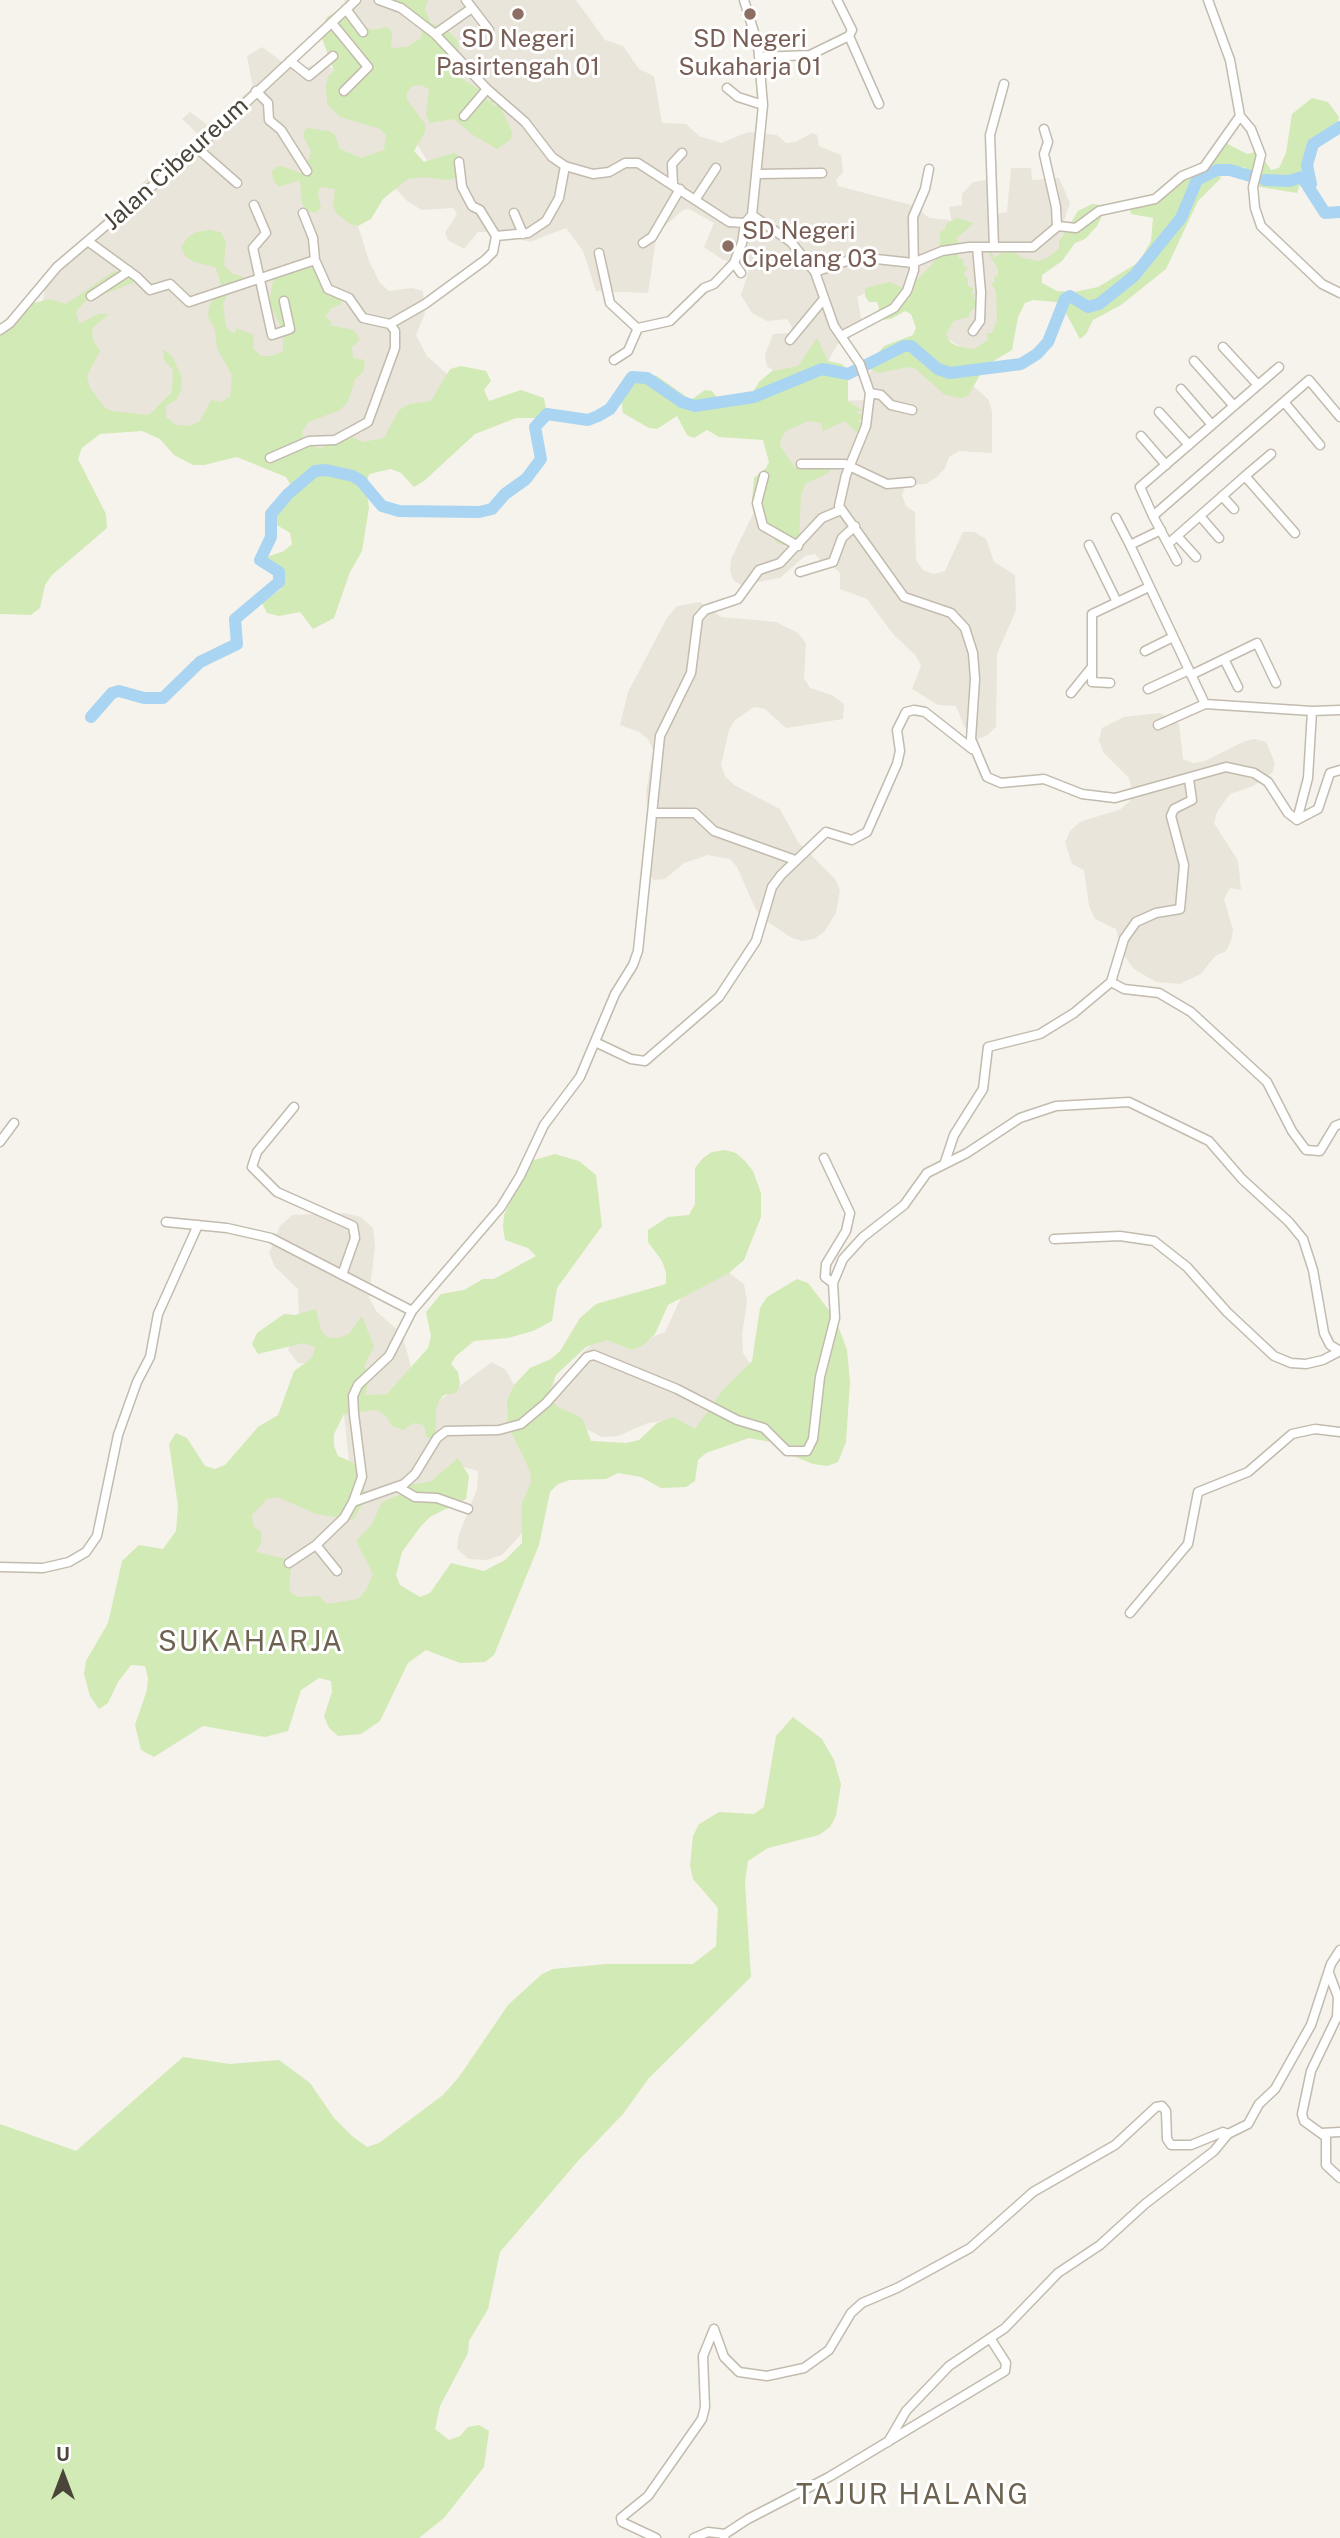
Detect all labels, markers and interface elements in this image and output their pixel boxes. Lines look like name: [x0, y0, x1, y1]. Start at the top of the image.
marker: SD Negeri Pasirtengah 01: [510, 6, 526, 22]
marker: SD Negeri Sukaharja 01: [742, 6, 758, 22]
place label: SD Negeri Pasirtengah 01: [436, 26, 600, 82]
place label: SD Negeri Sukaharja 01: [679, 26, 821, 82]
street label: Jalan Cibeureum: [98, 91, 254, 237]
place label: SD Negeri Cipelang 03: [742, 218, 877, 274]
marker: SD Negeri Cipelang 03: [720, 238, 736, 254]
district label: SUKAHARJA: [159, 1625, 343, 1659]
north arrow: [28, 2440, 98, 2510]
text: U: [56, 2443, 70, 2465]
district label: TAJUR HALANG: [798, 2478, 1028, 2512]

